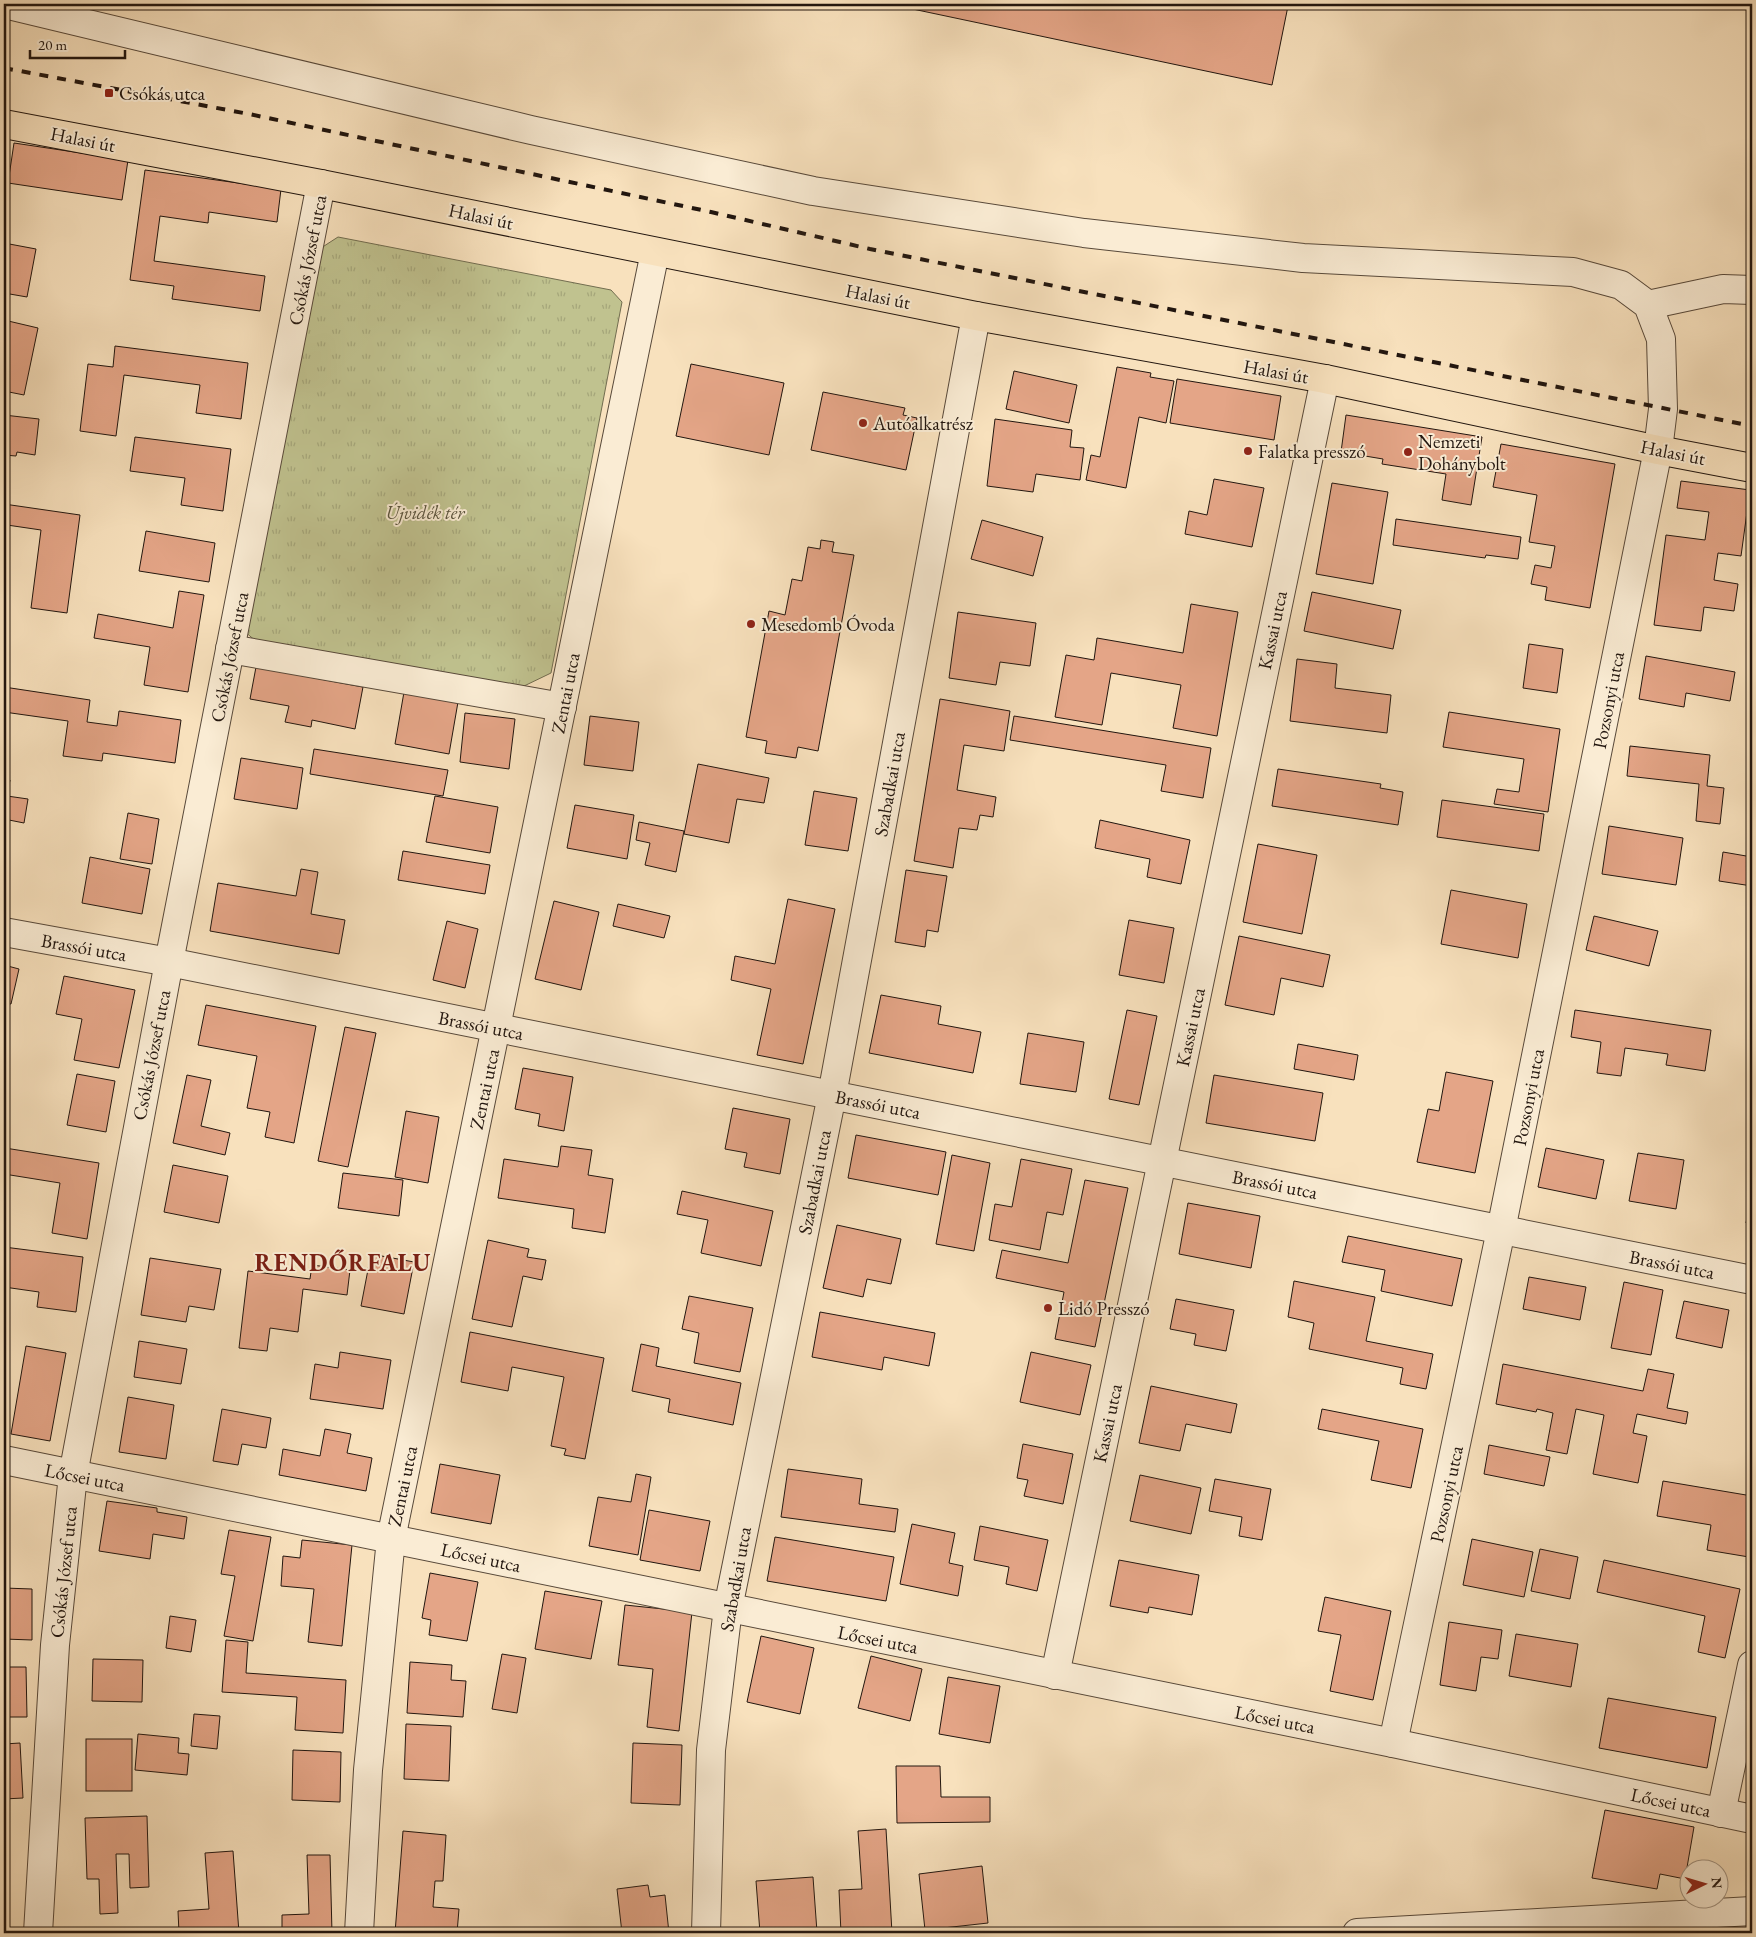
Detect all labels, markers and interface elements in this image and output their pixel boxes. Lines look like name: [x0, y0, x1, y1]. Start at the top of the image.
scale bar: [30, 28, 125, 60]
text: 20 m: [38, 35, 67, 54]
place label: Csókás utca: [119, 81, 206, 106]
marker: Csókás utca: [103, 87, 115, 99]
street label: Halasi út: [48, 121, 118, 158]
street label: Csókás József utca: [283, 192, 332, 327]
street label: Halasi út: [446, 197, 516, 236]
street label: Halasi út: [843, 278, 913, 315]
street label: Halasi út: [1241, 353, 1310, 390]
place label: Autóalkatrész: [872, 411, 974, 436]
marker: Autóalkatrész: [857, 417, 869, 429]
place label: Nemzeti Dohánybolt: [1418, 429, 1506, 476]
street label: Halasi út: [1638, 434, 1708, 471]
place label: Falatka presszó: [1258, 439, 1366, 464]
marker: Falatka presszó: [1242, 445, 1254, 457]
marker: Nemzeti Dohánybolt: [1402, 446, 1414, 458]
park label: Újvidék tér: [386, 500, 465, 525]
street label: Kassai utca: [1252, 588, 1293, 672]
street label: Csókás József utca: [205, 589, 254, 724]
place label: Mesedomb Óvoda: [761, 612, 895, 637]
marker: Mesedomb Óvoda: [745, 618, 757, 630]
street label: Pozsonyi utca: [1587, 649, 1630, 751]
street label: Zentai utca: [545, 650, 586, 736]
street label: Szabadkai utca: [868, 729, 911, 839]
street label: Brassói utca: [39, 928, 129, 967]
street label: Kassai utca: [1170, 985, 1211, 1069]
street label: Csókás József utca: [127, 987, 176, 1122]
street label: Brassói utca: [436, 1005, 526, 1046]
street label: Zentai utca: [464, 1046, 505, 1132]
street label: Pozsonyi utca: [1507, 1046, 1550, 1148]
street label: Brassói utca: [833, 1084, 923, 1125]
street label: Szabadkai utca: [792, 1127, 837, 1237]
street label: Brassói utca: [1230, 1164, 1320, 1205]
street label: Brassói utca: [1627, 1244, 1717, 1285]
district label: RENDŐRFALU: [255, 1247, 431, 1278]
place label: Lidó Presszó: [1058, 1296, 1150, 1321]
marker: Lidó Presszó: [1042, 1302, 1054, 1314]
street label: Kassai utca: [1087, 1381, 1128, 1465]
street label: Zentai utca: [382, 1443, 423, 1529]
street label: Pozsonyi utca: [1424, 1443, 1469, 1545]
street label: Lőcsei utca: [43, 1457, 128, 1498]
street label: Csókás József utca: [44, 1505, 83, 1639]
street label: Szabadkai utca: [714, 1524, 757, 1634]
street label: Lőcsei utca: [439, 1537, 524, 1578]
street label: Lőcsei utca: [836, 1619, 921, 1660]
street label: Lőcsei utca: [1233, 1699, 1318, 1740]
street label: Lőcsei utca: [1629, 1782, 1714, 1823]
north arrow: [1678, 1860, 1728, 1910]
text: N: [1707, 1876, 1726, 1890]

